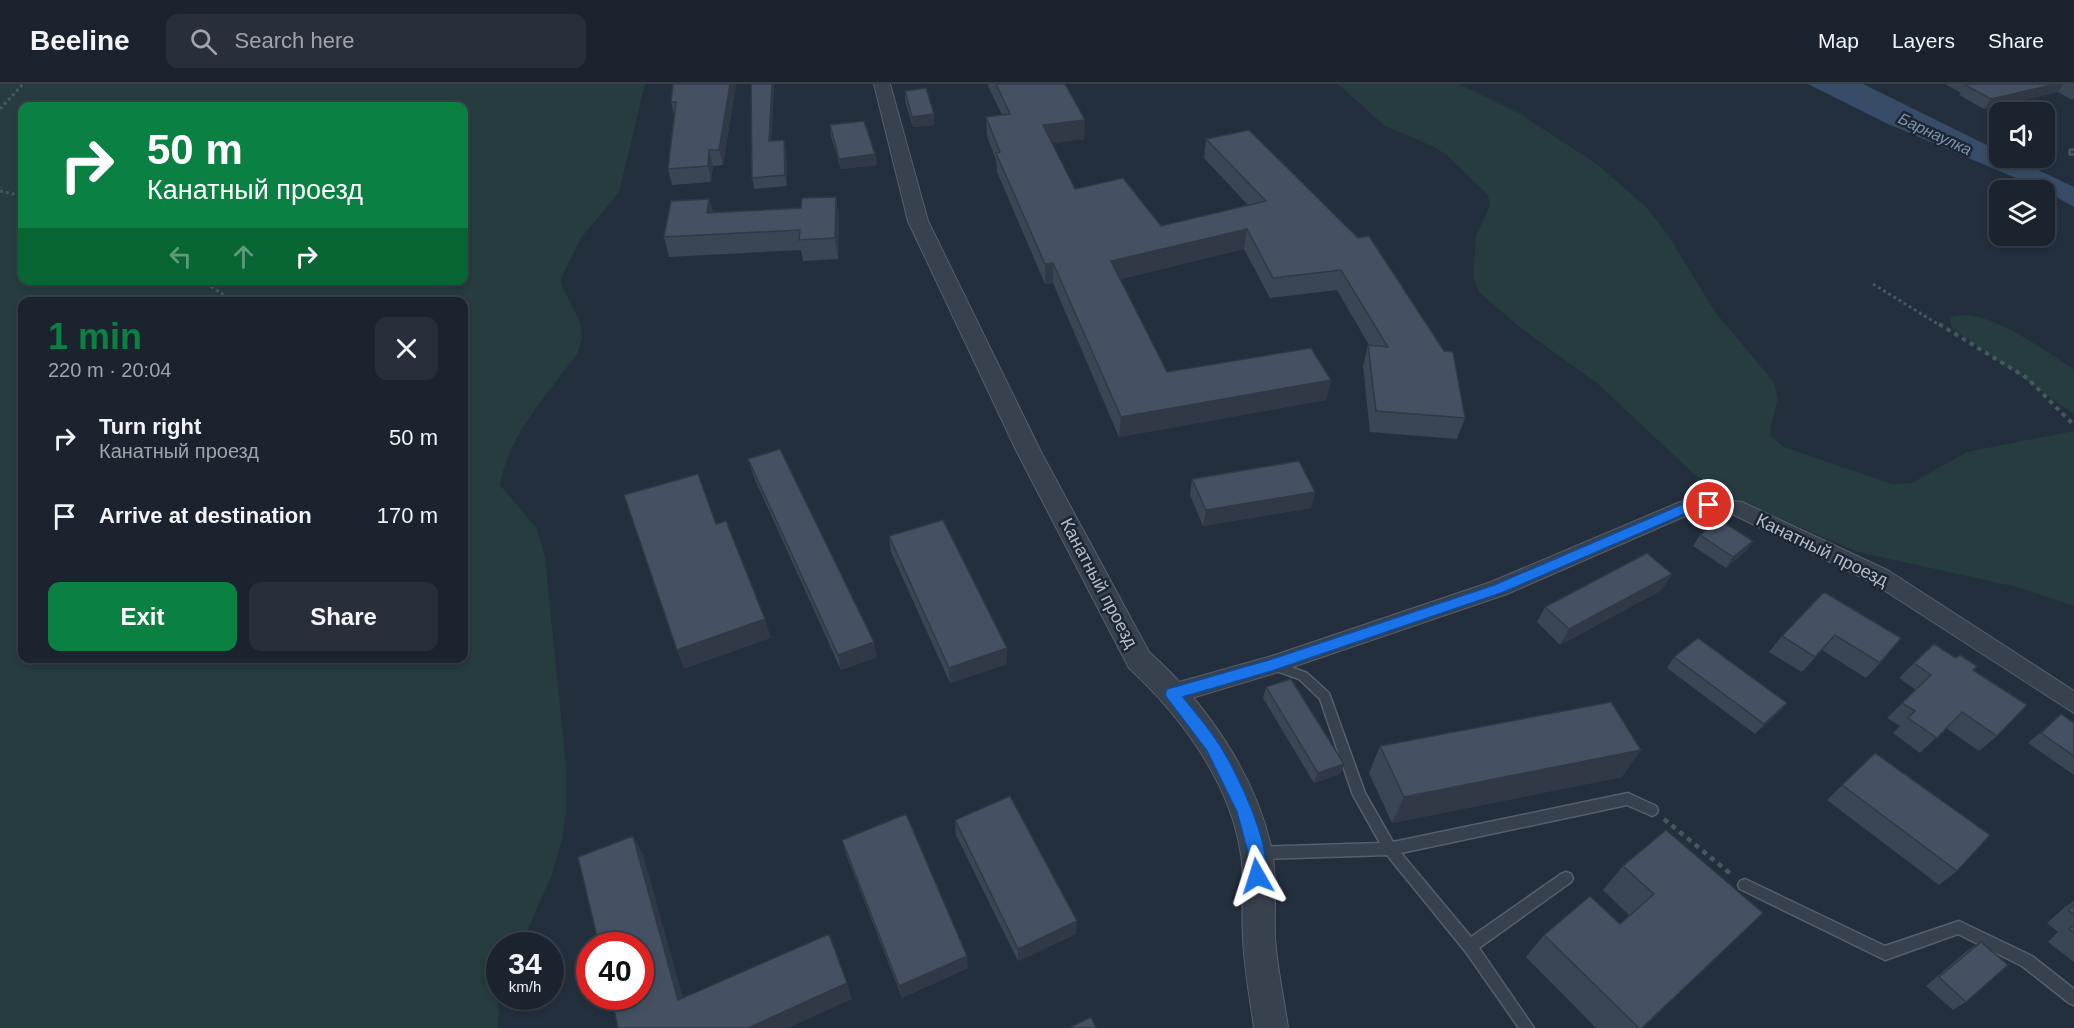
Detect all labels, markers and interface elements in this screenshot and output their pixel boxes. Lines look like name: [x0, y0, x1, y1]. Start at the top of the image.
search box: [166, 14, 586, 68]
text: Beeline: [30, 25, 130, 56]
icon: search: [187, 25, 220, 58]
text: Search here: [235, 28, 354, 53]
text: Map: [1818, 29, 1859, 52]
text: Layers: [1892, 29, 1955, 52]
text: Share: [1988, 29, 2044, 52]
map controls: [1989, 102, 2055, 246]
button: sound: [1989, 102, 2055, 168]
water label: Барнаулка: [1896, 110, 1974, 158]
icon: right: [48, 126, 126, 204]
text: 50 m: [147, 126, 243, 173]
text: Канатный проезд: [147, 175, 363, 205]
button: layers: [1989, 180, 2055, 246]
icon: left: [164, 240, 197, 273]
icon: ahead: [227, 240, 260, 273]
icon: right: [290, 240, 323, 273]
text: 1 min: [48, 316, 142, 357]
button: close: [375, 317, 438, 380]
text: 220 m · 20:04: [48, 359, 171, 381]
text: Turn right: [99, 414, 201, 439]
icon: right: [48, 422, 81, 455]
text: 50 m: [389, 425, 438, 450]
text: Канатный проезд: [99, 440, 259, 462]
pin: [1683, 479, 1734, 530]
icon: arrive: [1692, 488, 1725, 521]
icon: arrive: [48, 500, 81, 533]
text: Arrive at destination: [99, 503, 312, 528]
text: 170 m: [377, 503, 438, 528]
street label: Канатный проезд: [1753, 509, 1892, 591]
street label: Канатный проезд: [1056, 515, 1142, 652]
button: Exit: [48, 582, 237, 651]
button: Share: [249, 582, 438, 651]
position arrow: [1225, 844, 1289, 908]
speed limit sign: 40: [576, 932, 654, 1010]
text: 34: [508, 947, 542, 980]
text: km/h: [509, 978, 541, 995]

